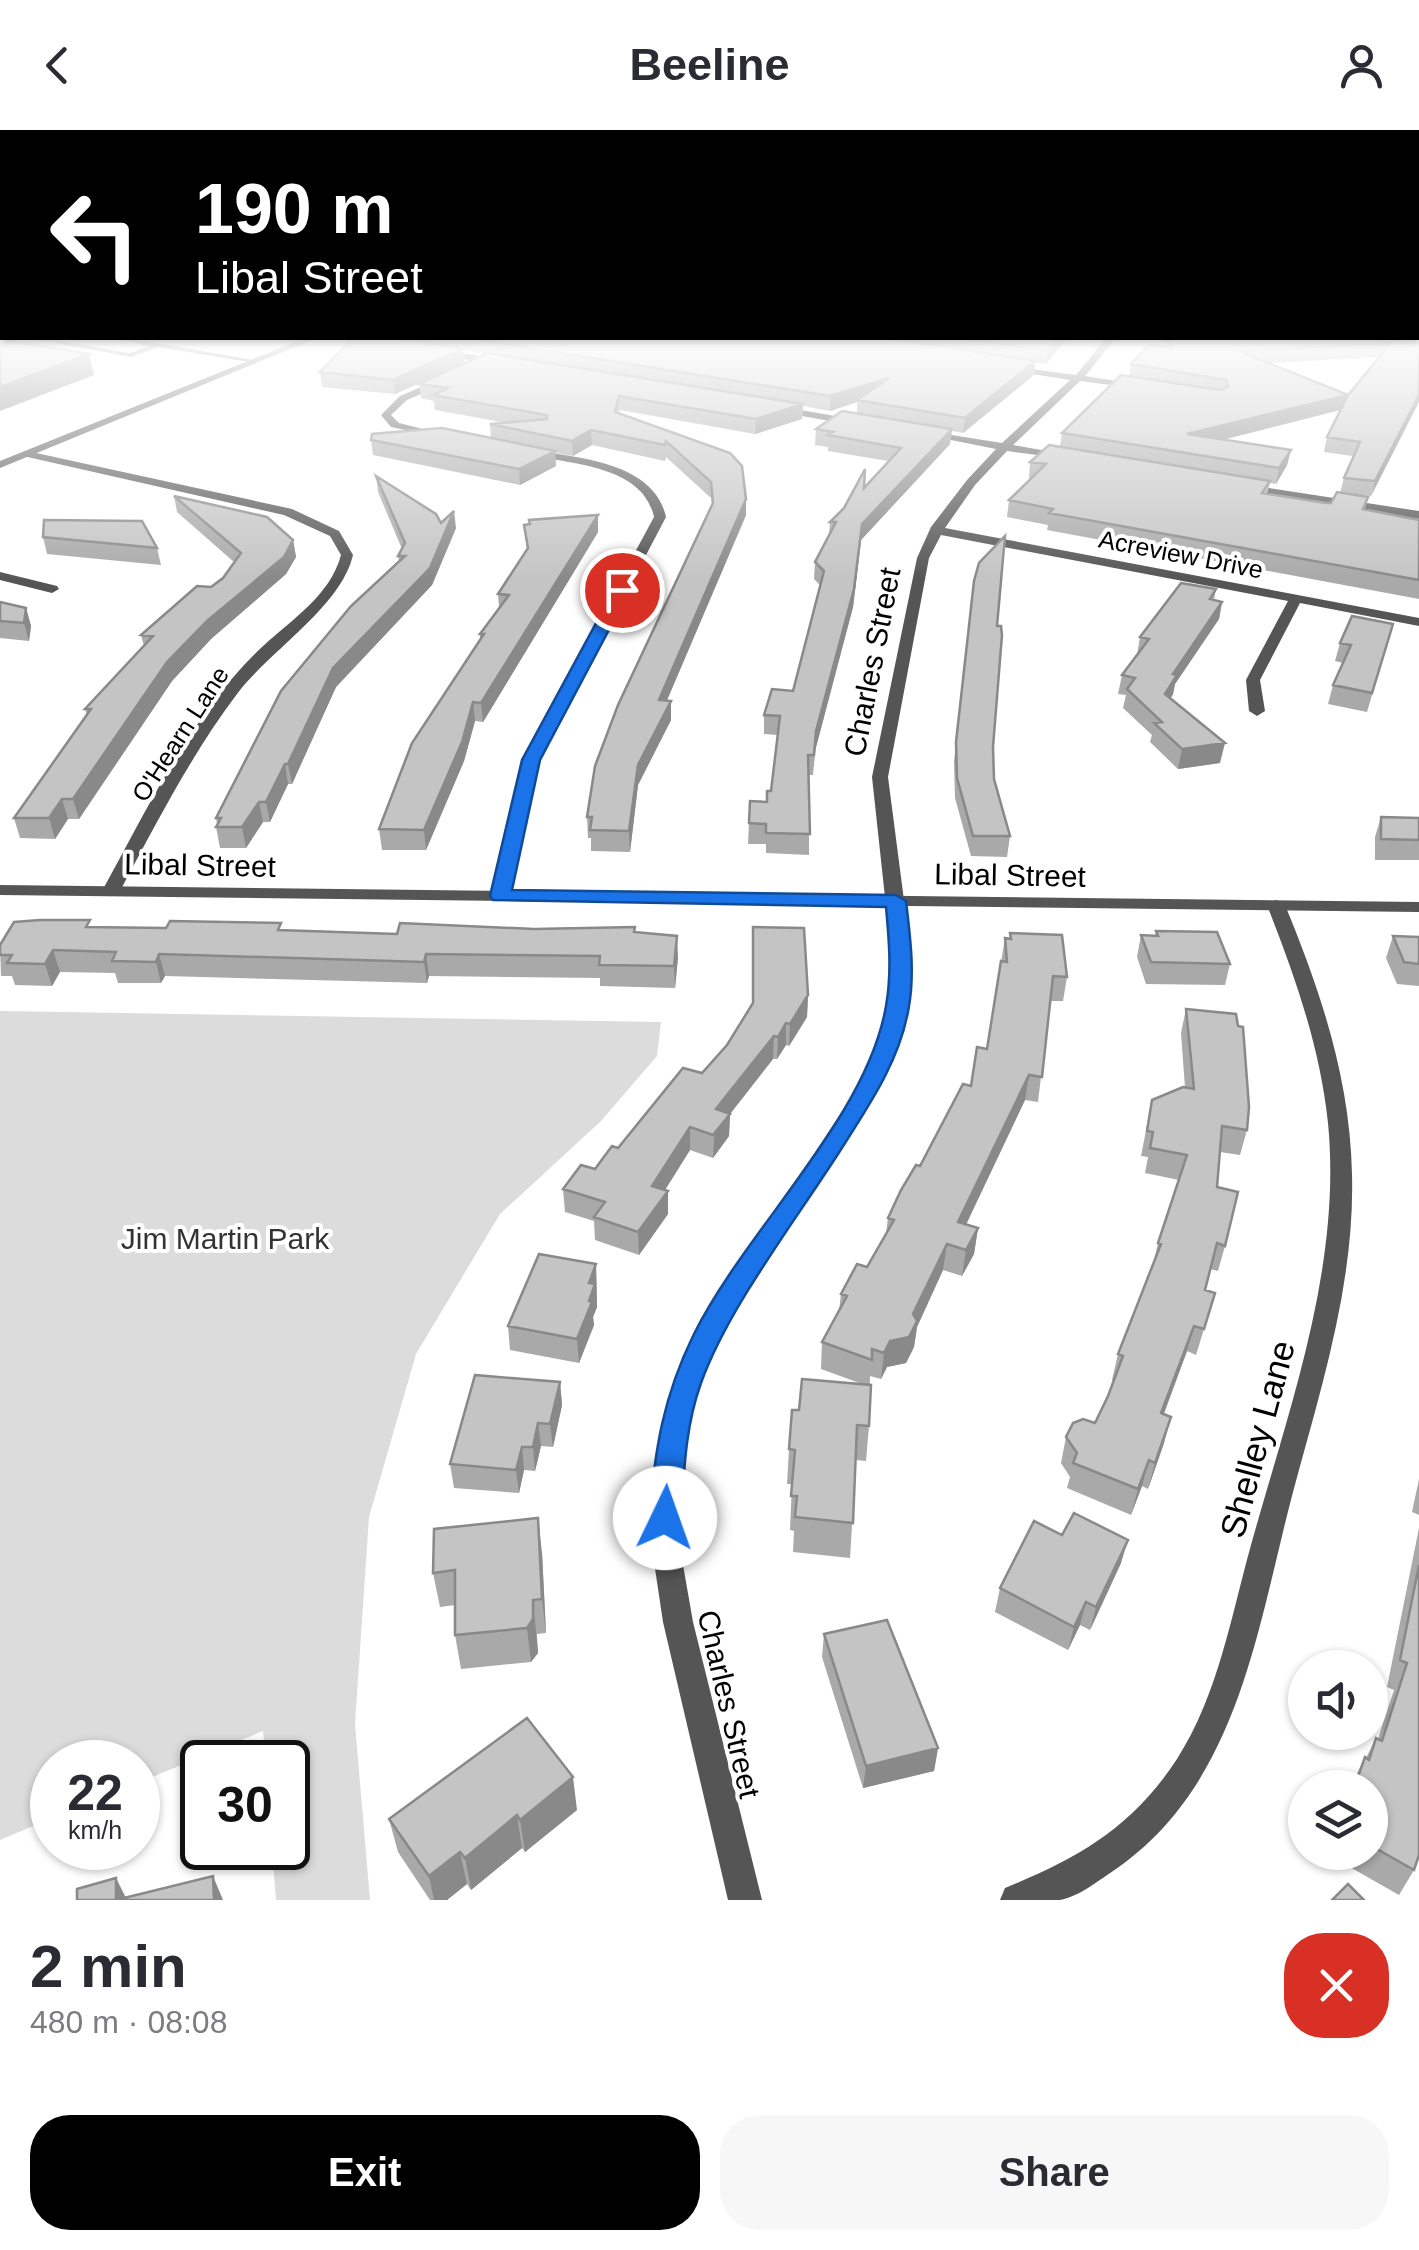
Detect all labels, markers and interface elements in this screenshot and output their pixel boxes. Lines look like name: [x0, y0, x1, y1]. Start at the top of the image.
icon: back: [30, 38, 85, 93]
icon: person: [1334, 38, 1389, 93]
text: Beeline: [629, 39, 790, 90]
icon: left: [30, 170, 160, 300]
text: 190 m: [195, 170, 393, 248]
text: Libal Street: [195, 252, 423, 303]
street label: Acreview Drive: [1097, 524, 1265, 584]
pin: [580, 548, 665, 633]
icon: arrive: [595, 563, 650, 618]
street label: Charles Street: [838, 564, 907, 759]
street label: O'Hearn Lane: [126, 661, 234, 807]
street label: Libal Street: [124, 847, 277, 883]
street label: Libal Street: [934, 857, 1087, 893]
park label: Jim Martin Park: [121, 1222, 330, 1255]
street label: Shelley Lane: [1212, 1336, 1302, 1542]
position arrow: [613, 1466, 717, 1570]
street label: Charles Street: [691, 1607, 767, 1802]
map controls: [1288, 1650, 1388, 1870]
button: sound: [1288, 1650, 1388, 1750]
speed limit sign: 30: [180, 1740, 310, 1870]
text: 22: [67, 1765, 123, 1821]
button: layers: [1288, 1770, 1388, 1870]
text: km/h: [68, 1816, 122, 1844]
text: 2 min: [30, 1933, 187, 2000]
button: close: [1284, 1933, 1389, 2038]
text: 480 m · 08:08: [30, 2004, 227, 2040]
button: Exit: [30, 2115, 700, 2230]
button: Share: [720, 2115, 1389, 2230]

